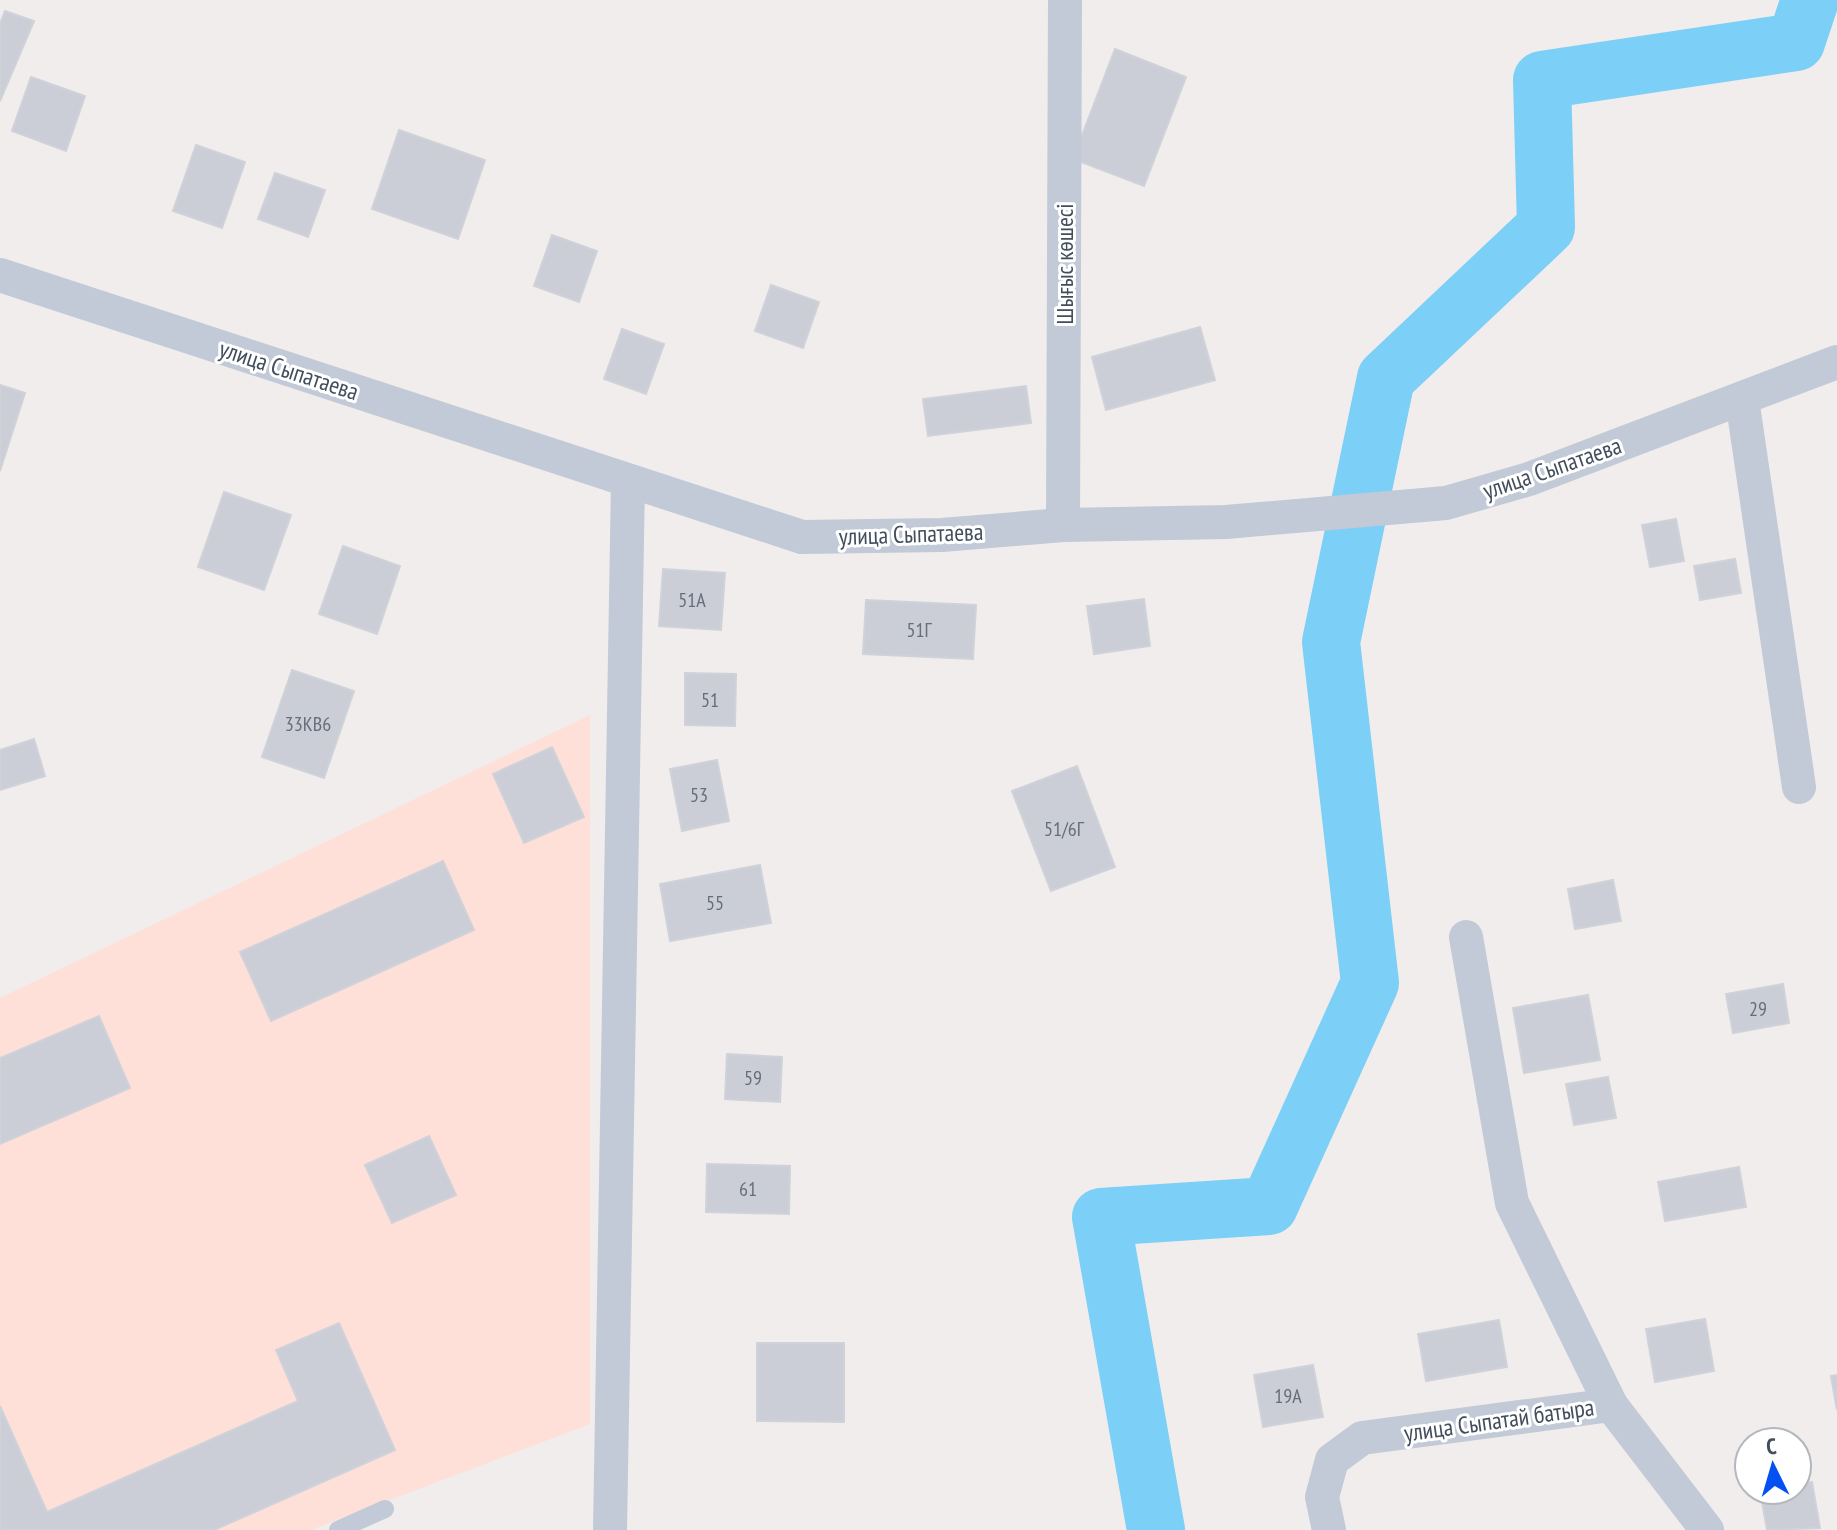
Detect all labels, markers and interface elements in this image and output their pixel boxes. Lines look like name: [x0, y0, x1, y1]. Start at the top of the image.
street label: Шығыс көшесі: [1049, 204, 1080, 324]
street label: улица Сыпатаева: [215, 333, 363, 407]
street label: улица Сыпатаева: [1479, 430, 1625, 506]
street label: улица Сыпатаева: [838, 516, 984, 552]
house number: 51А: [678, 587, 706, 613]
house number: 51Г: [906, 617, 932, 643]
house number: 51: [701, 687, 719, 713]
house number: 33КВ6: [285, 711, 331, 737]
house number: 53: [690, 782, 708, 808]
house number: 51/6Г: [1044, 816, 1085, 842]
house number: 55: [706, 890, 724, 916]
house number: 29: [1749, 996, 1767, 1022]
house number: 59: [744, 1065, 762, 1091]
house number: 61: [739, 1176, 757, 1202]
house number: 19А: [1274, 1383, 1302, 1409]
street label: улица Сыпатай батыра: [1402, 1391, 1596, 1449]
north arrow: [1733, 1426, 1813, 1506]
text: С: [1765, 1432, 1777, 1460]

